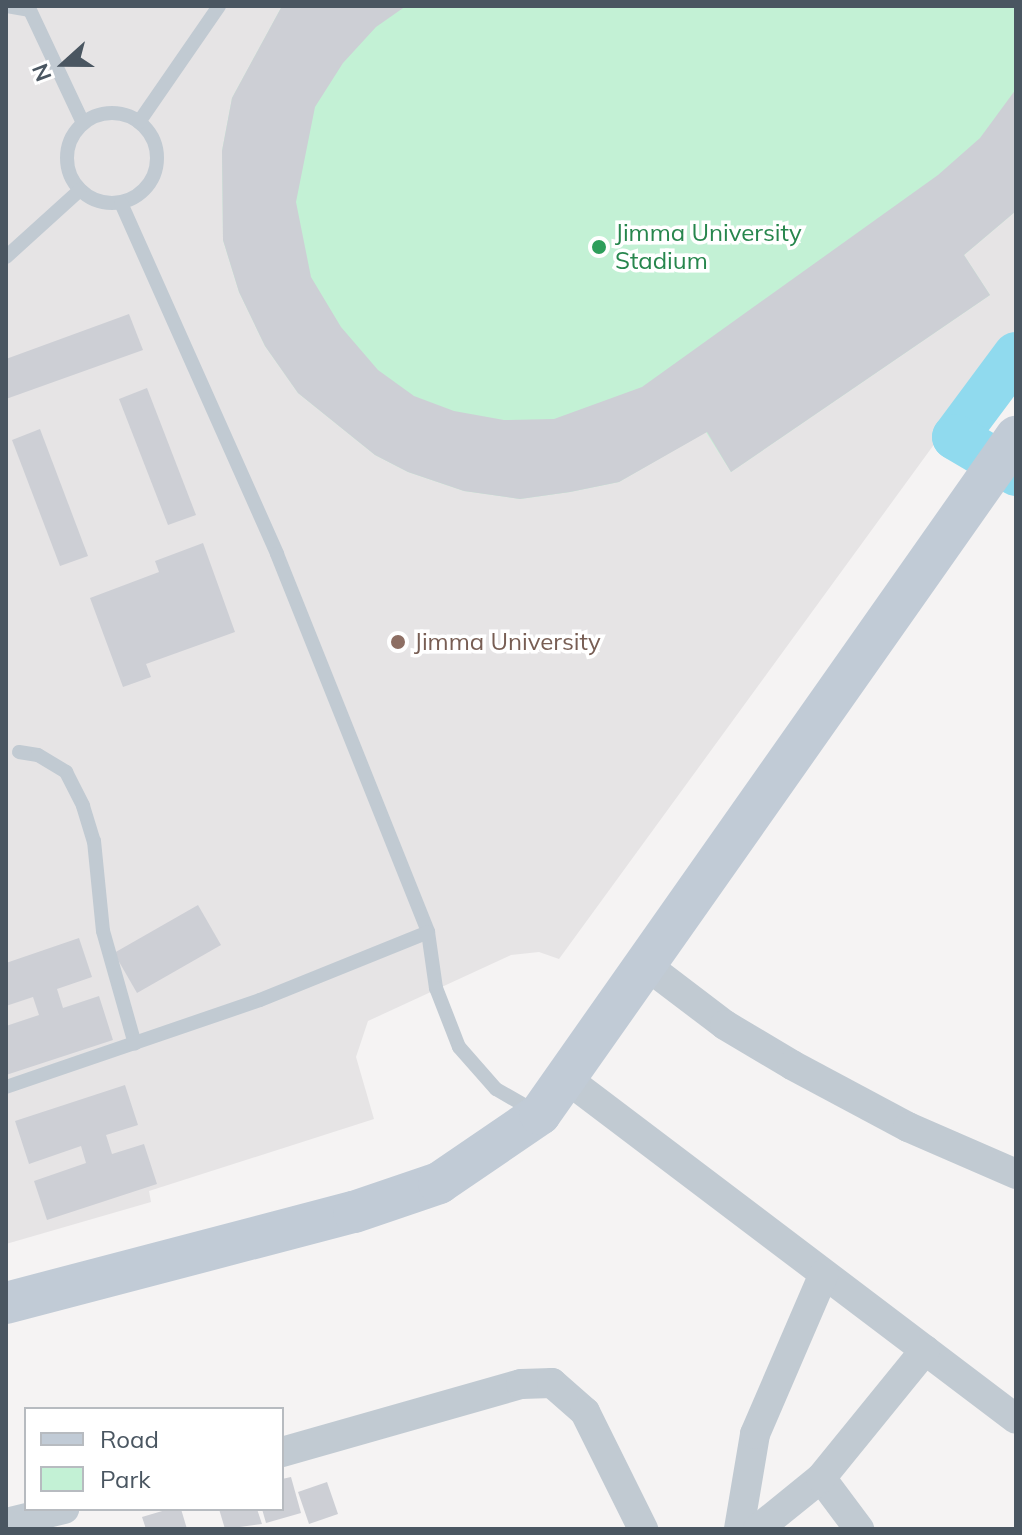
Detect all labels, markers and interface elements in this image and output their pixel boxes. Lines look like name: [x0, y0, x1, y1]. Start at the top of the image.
north arrow: [24, 24, 104, 104]
text: N: [26, 60, 58, 85]
place label: Jimma University Stadium: [615, 219, 802, 275]
marker: Jimma University Stadium: [590, 238, 608, 256]
place label: Jimma University: [414, 628, 601, 656]
marker: Jimma University: [389, 633, 407, 651]
legend: [24, 1407, 284, 1511]
text: Road: [100, 1424, 159, 1454]
text: Park: [100, 1464, 151, 1494]

